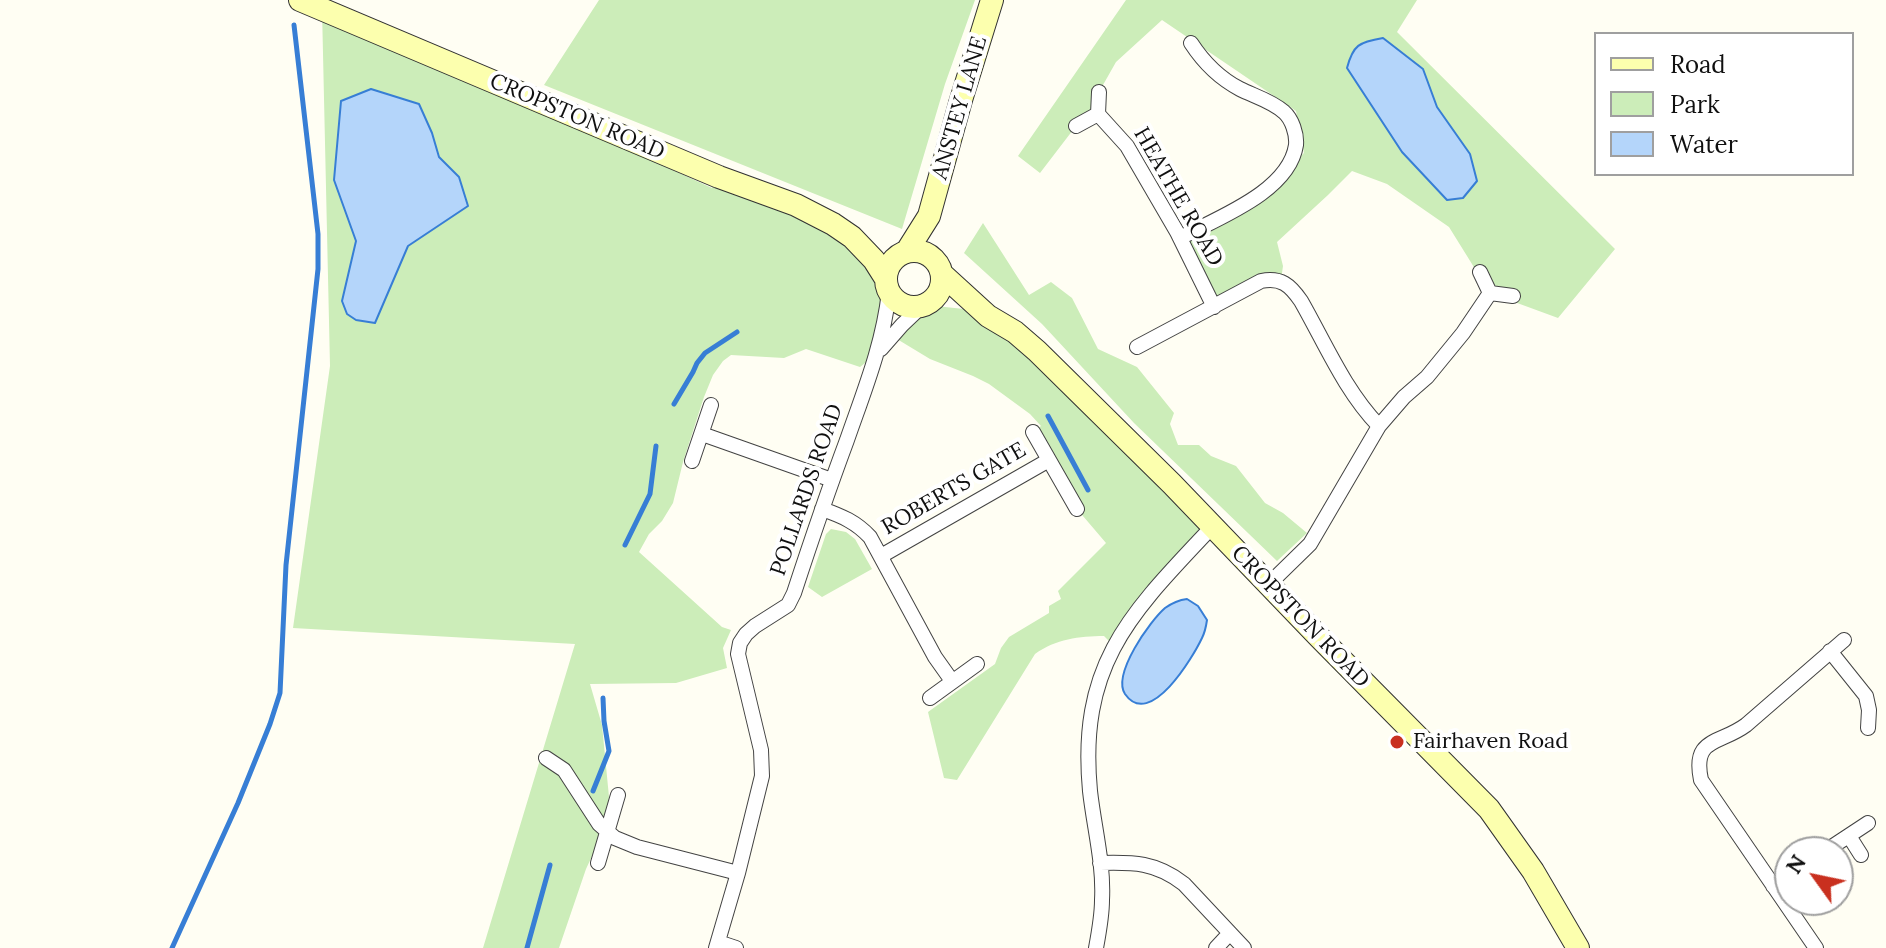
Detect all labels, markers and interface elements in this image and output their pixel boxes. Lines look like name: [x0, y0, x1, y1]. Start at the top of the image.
legend: [1594, 32, 1854, 176]
street label: ANSTEY LANE: [927, 33, 993, 183]
text: Road: [1670, 49, 1726, 80]
street label: CROPSTON ROAD: [486, 68, 668, 166]
text: Park: [1670, 89, 1720, 120]
street label: HEATHE ROAD: [1128, 123, 1228, 271]
text: Water: [1670, 129, 1738, 160]
street label: POLLARDS ROAD: [765, 401, 849, 579]
street label: ROBERTS GATE: [877, 437, 1031, 541]
street label: CROPSTON ROAD: [1225, 540, 1375, 694]
place label: Fairhaven Road: [1413, 729, 1569, 755]
marker: Fairhaven Road: [1388, 733, 1406, 751]
north arrow: [1774, 836, 1854, 916]
text: N: [1779, 849, 1812, 879]

